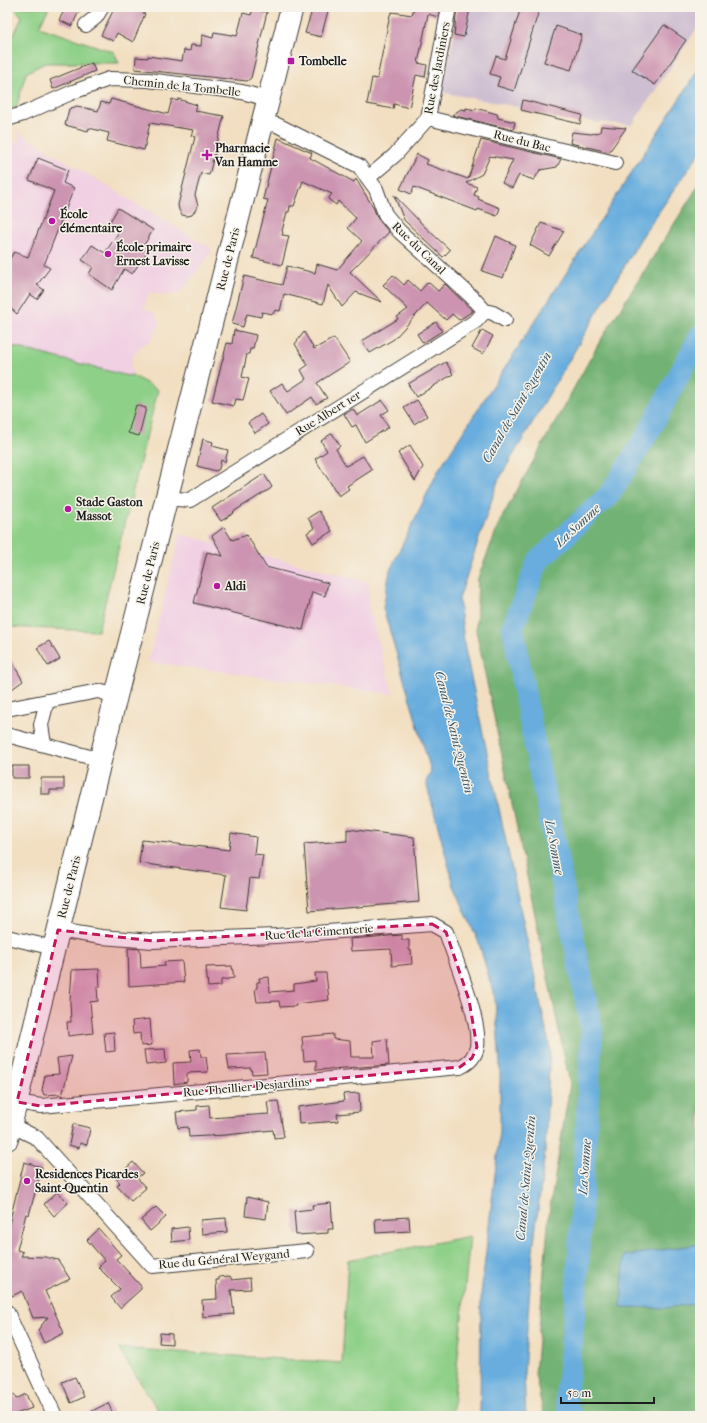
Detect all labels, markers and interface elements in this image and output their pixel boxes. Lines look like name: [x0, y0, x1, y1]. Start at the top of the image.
street label: Rue des Jardiniers: [421, 20, 453, 115]
place label: Tombelle: [298, 54, 347, 68]
marker: Tombelle: [286, 56, 296, 66]
street label: Chemin de la Tombelle: [123, 73, 241, 99]
street label: Rue du Bac: [492, 127, 552, 155]
place label: Pharmacie Van Hamme: [214, 141, 278, 169]
marker: Pharmacie Van Hamme: [202, 150, 212, 160]
place label: École élémentaire: [60, 206, 122, 235]
marker: École élémentaire: [47, 216, 57, 226]
street label: Rue du Canal: [389, 219, 449, 278]
street label: Rue de Paris: [213, 225, 243, 292]
place label: École primaire Ernest Lavisse: [116, 239, 192, 268]
marker: École primaire Ernest Lavisse: [103, 249, 113, 259]
water label: Canal de Saint-Quentin: [479, 349, 555, 466]
street label: Rue Albert 1er: [293, 387, 364, 439]
place label: Stade Gaston Massot: [75, 495, 144, 523]
water label: La Somme: [551, 500, 603, 551]
marker: Stade Gaston Massot: [63, 504, 73, 514]
street label: Rue de Paris: [133, 539, 163, 606]
place label: Aldi: [224, 579, 247, 593]
marker: Aldi: [212, 581, 222, 591]
water label: Canal de Saint-Quentin: [431, 669, 477, 795]
water label: La Somme: [542, 817, 567, 877]
street label: Rue de Paris: [54, 853, 84, 920]
street label: Rue de la Cimenterie: [264, 921, 374, 943]
street label: Rue Theillier Desjardins: [182, 1074, 310, 1099]
water label: Canal de Saint-Quentin: [513, 1115, 539, 1241]
water label: La Somme: [575, 1138, 594, 1196]
place label: Residences Picardes Saint-Quentin: [35, 1167, 139, 1195]
marker: Residences Picardes Saint-Quentin: [22, 1176, 32, 1186]
street label: Rue du Général Weygand: [158, 1246, 291, 1272]
scale bar: [561, 1379, 654, 1405]
text: 50 m: [567, 1386, 591, 1400]

